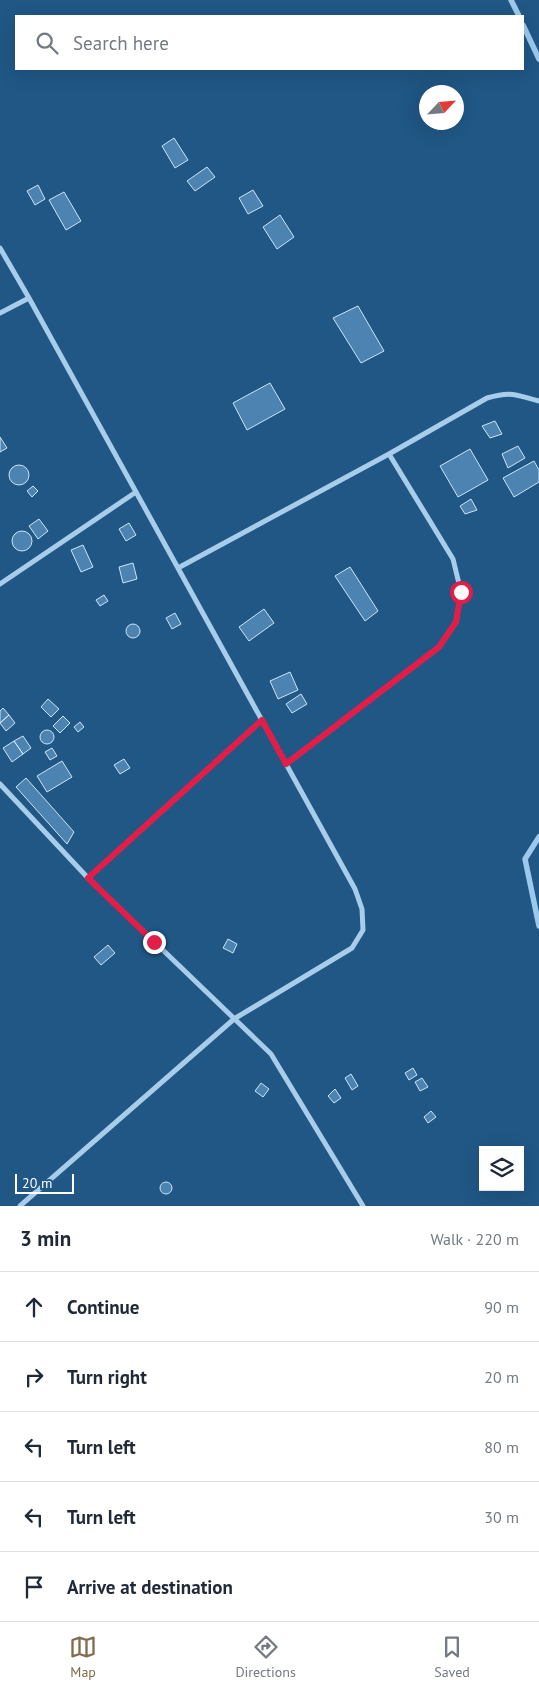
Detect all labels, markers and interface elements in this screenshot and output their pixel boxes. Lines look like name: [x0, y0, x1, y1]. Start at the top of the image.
search box: [15, 15, 524, 70]
icon: search: [33, 29, 61, 57]
text: Search here: [73, 31, 169, 55]
north arrow: [419, 85, 464, 130]
route start: [450, 581, 473, 604]
route end: [143, 931, 166, 954]
map controls: [479, 1146, 524, 1191]
button: layers: [479, 1146, 524, 1191]
scale bar: [15, 1171, 74, 1194]
text: 20 m: [22, 1174, 52, 1192]
text: 3 min: [20, 1225, 71, 1252]
text: Walk · 220 m: [430, 1229, 519, 1249]
icon: ahead: [20, 1293, 48, 1321]
text: Continue: [67, 1295, 139, 1319]
text: 90 m: [484, 1297, 519, 1317]
icon: right: [20, 1363, 48, 1391]
text: Turn right: [67, 1365, 147, 1389]
text: 20 m: [484, 1367, 519, 1387]
icon: left: [20, 1433, 48, 1461]
text: Turn left: [67, 1435, 136, 1459]
text: 80 m: [484, 1437, 519, 1457]
icon: left: [20, 1503, 48, 1531]
text: Turn left: [67, 1505, 136, 1529]
text: 30 m: [484, 1507, 519, 1527]
icon: arrive: [20, 1573, 48, 1601]
text: Arrive at destination: [67, 1575, 233, 1599]
tab: Map: [69, 1633, 97, 1681]
tab: Directions: [235, 1633, 296, 1681]
tab: Saved: [434, 1633, 470, 1681]

